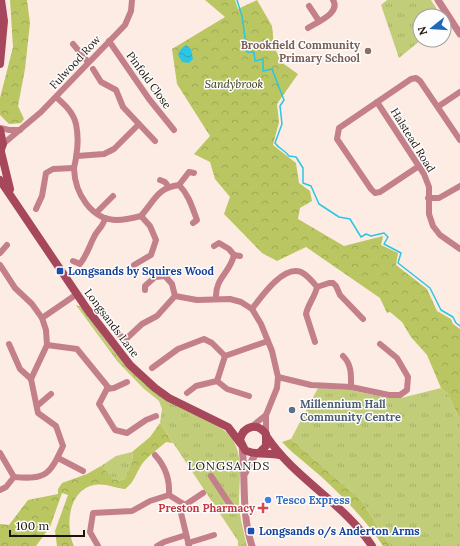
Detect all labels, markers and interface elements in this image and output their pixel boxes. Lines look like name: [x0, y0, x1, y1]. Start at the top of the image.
north arrow: [412, 8, 452, 48]
text: N: [414, 24, 430, 37]
street label: Fulwood Row: [47, 32, 104, 92]
place label: Brookfield Community Primary School: [241, 38, 361, 65]
marker: Brookfield Community Primary School: [363, 46, 373, 56]
street label: Pinfold Close: [124, 49, 174, 111]
park label: Sandybrook: [205, 77, 264, 91]
street label: Halstead Road: [388, 105, 439, 175]
place label: Longsands by Squires Wood: [68, 264, 215, 278]
marker: Longsands by Squires Wood: [55, 266, 65, 276]
street label: Longsands Lane: [82, 286, 142, 360]
place label: Millennium Hall Community Centre: [300, 397, 401, 424]
marker: Millennium Hall Community Centre: [287, 405, 297, 415]
district label: LONGSANDS: [188, 458, 270, 473]
place label: Tesco Express: [276, 493, 350, 507]
marker: Tesco Express: [263, 495, 273, 505]
place label: Preston Pharmacy: [158, 501, 256, 515]
marker: Preston Pharmacy: [258, 503, 268, 513]
scale bar: [10, 512, 84, 538]
text: 100 m: [16, 518, 49, 533]
place label: Longsands o/s Anderton Arms: [259, 524, 420, 539]
marker: Longsands o/s Anderton Arms: [246, 526, 256, 536]

